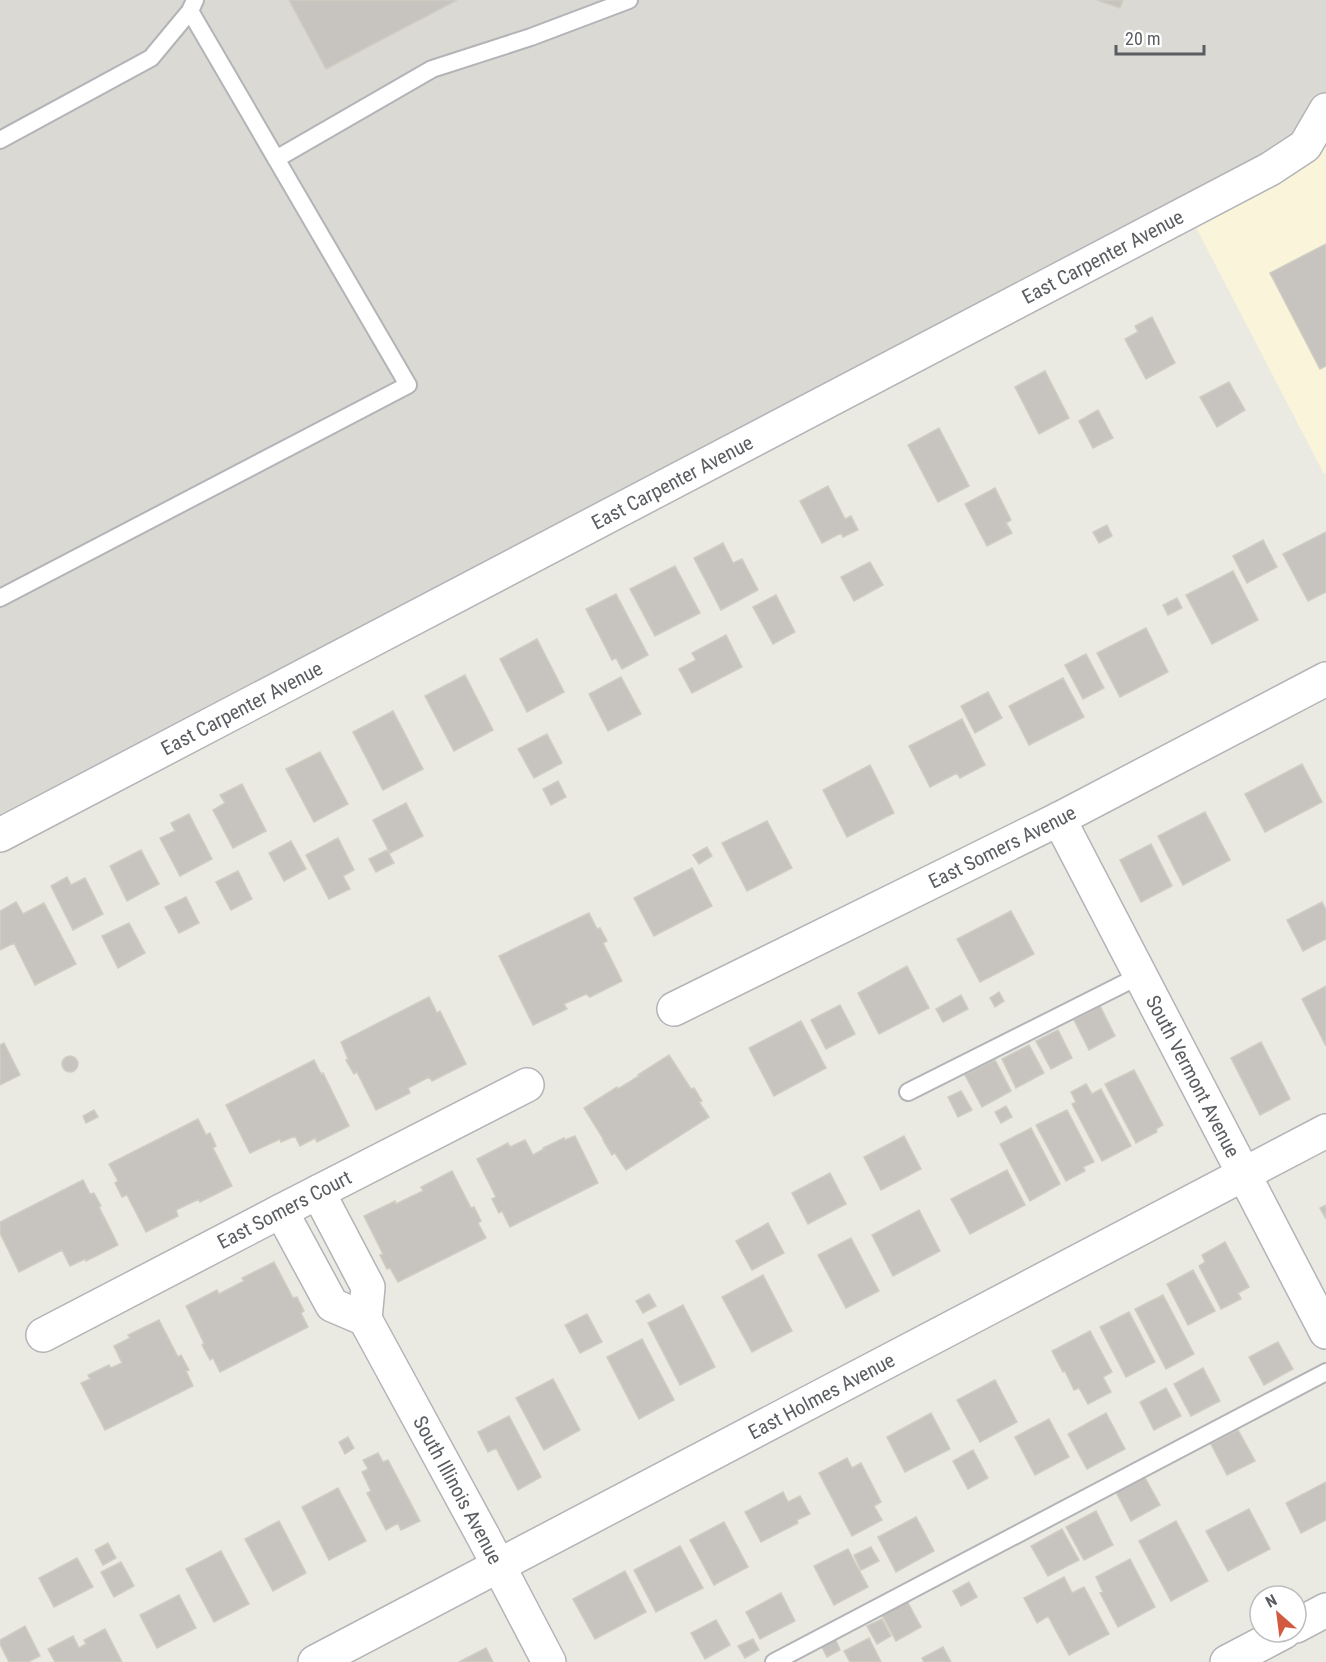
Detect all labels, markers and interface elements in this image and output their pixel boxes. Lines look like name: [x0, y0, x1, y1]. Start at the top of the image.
scale bar: [1116, 18, 1204, 56]
text: 20 m: [1125, 28, 1160, 49]
street label: East Carpenter Avenue: [1018, 205, 1187, 309]
street label: East Carpenter Avenue: [587, 430, 757, 535]
street label: East Carpenter Avenue: [157, 656, 326, 760]
street label: East Somers Avenue: [925, 800, 1080, 894]
street label: South Vermont Avenue: [1141, 991, 1245, 1161]
street label: East Somers Court: [213, 1165, 355, 1254]
street label: East Holmes Avenue: [744, 1348, 899, 1444]
street label: South Illinois Avenue: [408, 1412, 507, 1568]
north arrow: [1248, 1584, 1308, 1644]
text: N: [1262, 1591, 1280, 1612]

